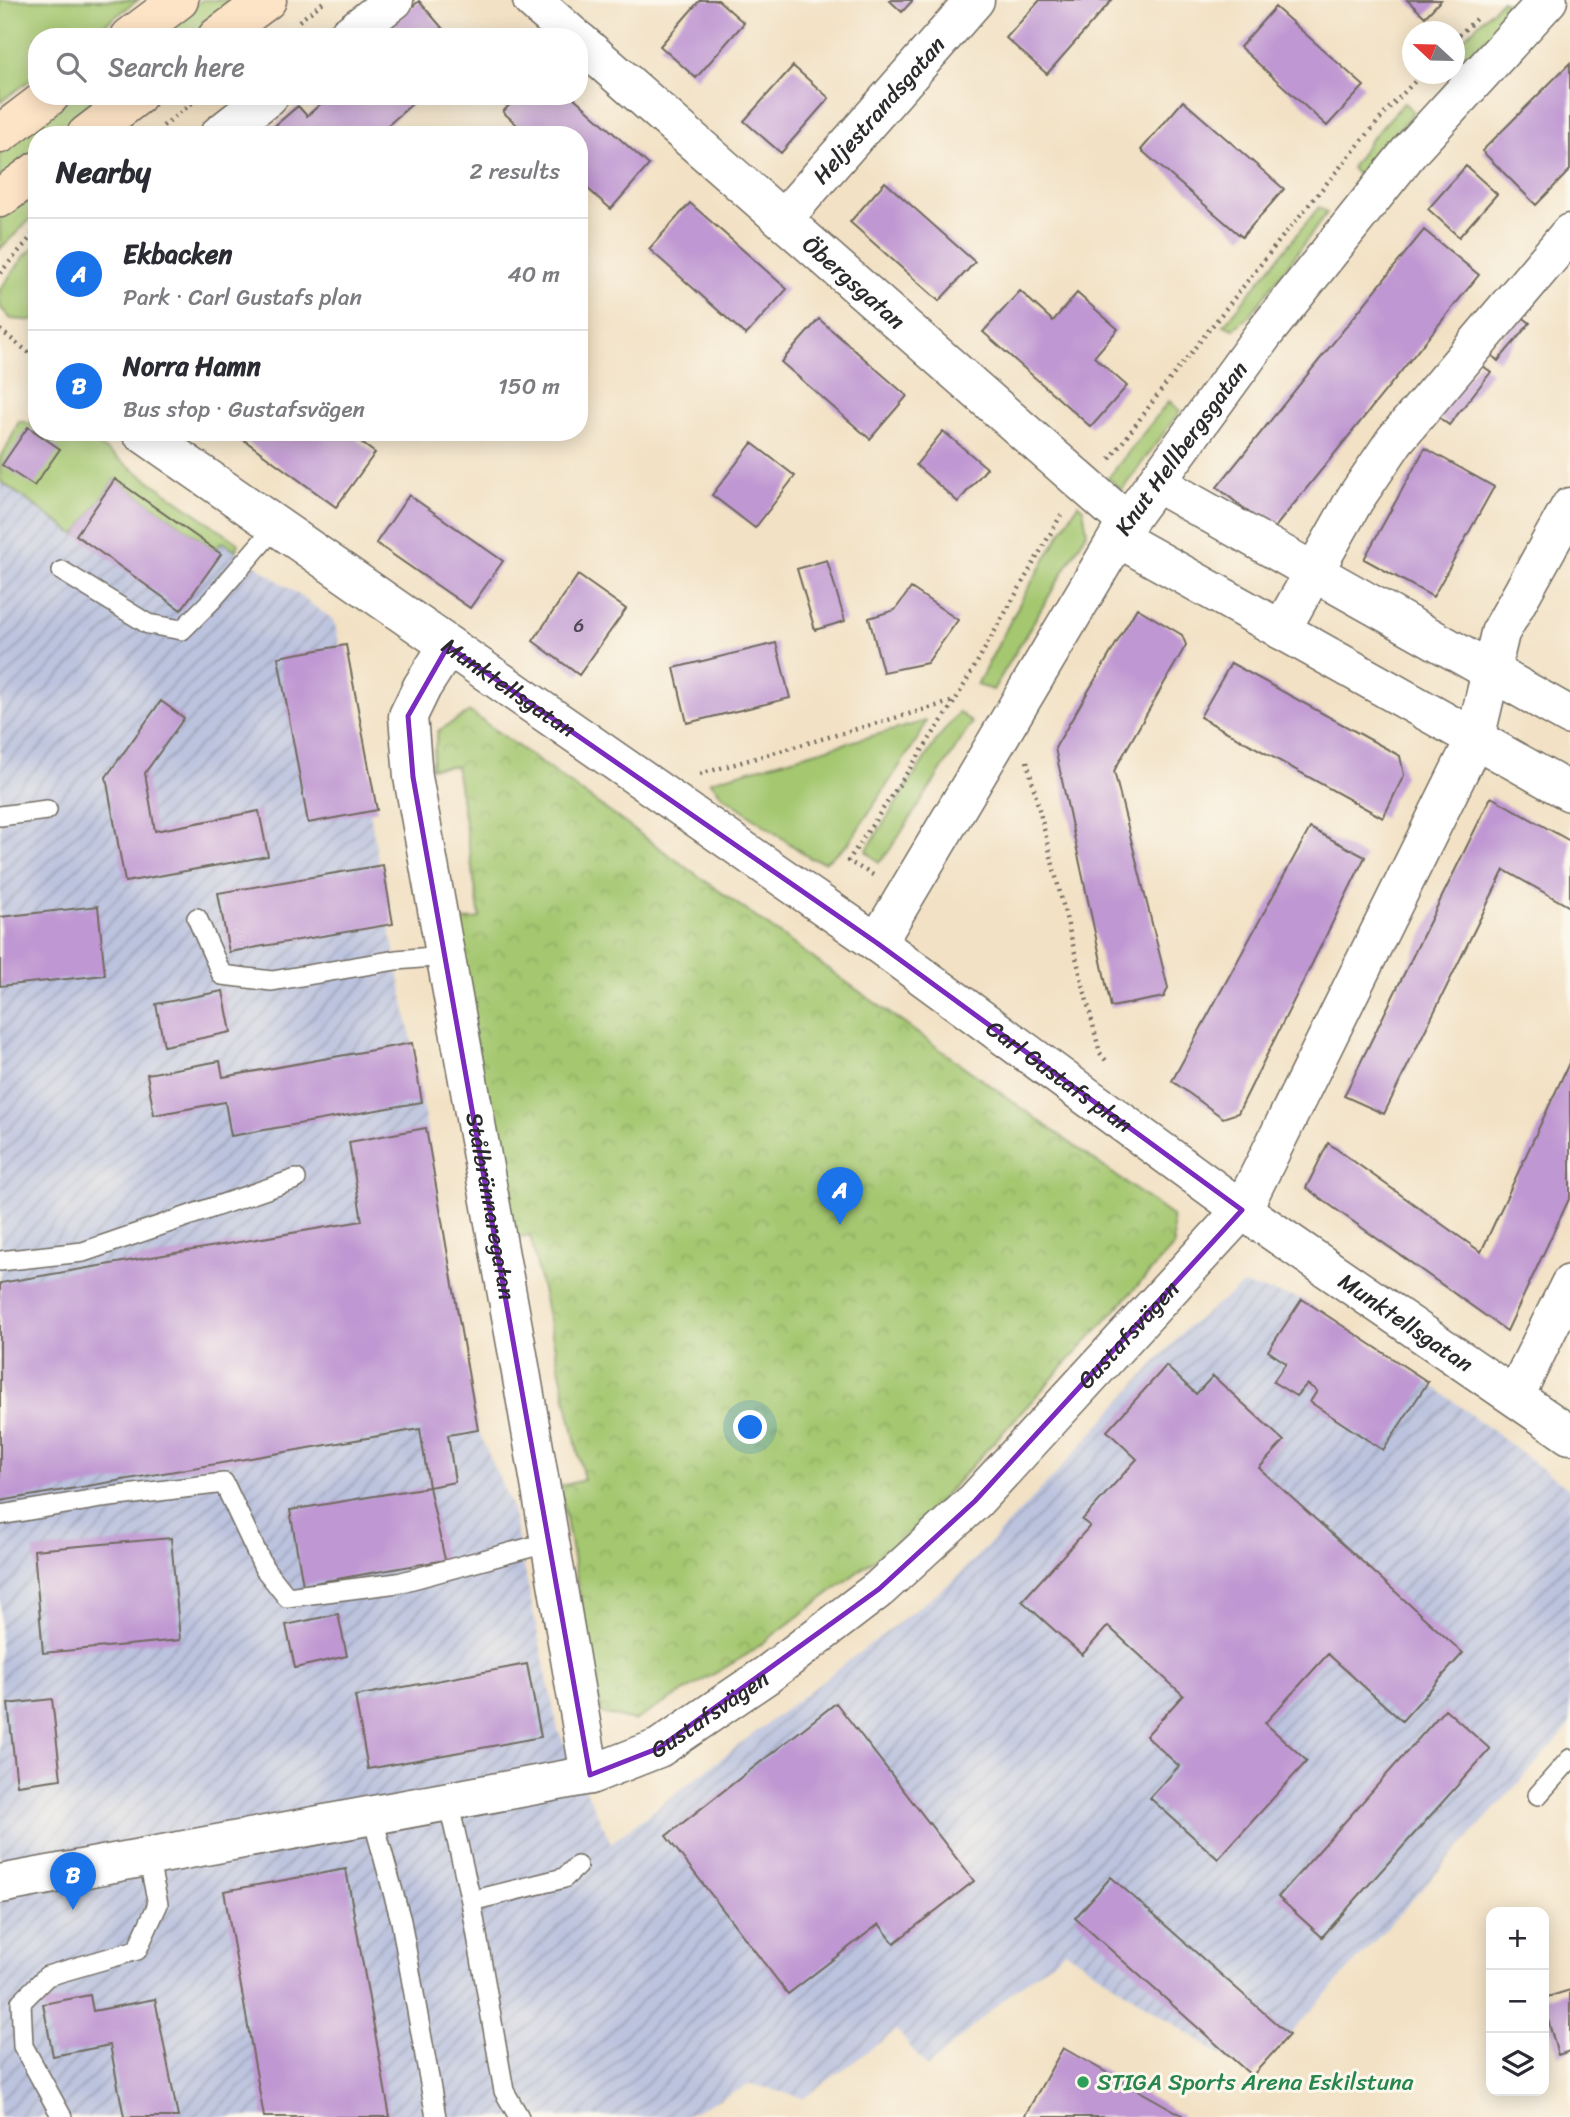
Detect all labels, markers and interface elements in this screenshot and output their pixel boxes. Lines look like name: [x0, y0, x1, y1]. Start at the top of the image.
north arrow: [1402, 21, 1465, 84]
street label: Heljestrandsgatan: [802, 27, 956, 194]
search box: [28, 28, 588, 105]
text: Search here: [108, 44, 245, 90]
icon: search: [52, 48, 90, 86]
text: Nearby: [56, 145, 151, 199]
text: 2 results: [469, 151, 560, 192]
street label: Öbergsgatan: [792, 225, 915, 340]
text: Ekbacken: [123, 231, 232, 277]
text: A: [71, 254, 87, 295]
text: 40 m: [507, 254, 560, 295]
text: Park · Carl Gustafs plan: [123, 277, 362, 318]
text: Norra Hamn: [123, 343, 261, 389]
street label: Knut Hellbergsgatan: [1103, 352, 1259, 544]
text: B: [72, 366, 86, 407]
text: 150 m: [498, 366, 560, 407]
text: Bus stop · Gustafsvägen: [123, 389, 365, 430]
house number: 6: [574, 609, 584, 642]
street label: Munktellsgatan: [433, 626, 585, 750]
street label: Carl Gustafs plan: [977, 1009, 1142, 1145]
street label: Stålbrännaregatan: [453, 1109, 528, 1303]
pin: A: [817, 1167, 863, 1225]
street label: Munktellsgatan: [1329, 1262, 1482, 1384]
street label: Gustafsvägen: [1067, 1270, 1190, 1399]
your location: [733, 1410, 767, 1444]
street label: Gustafsvägen: [645, 1659, 778, 1770]
pin: B: [50, 1852, 96, 1910]
map controls: [1486, 1907, 1549, 2096]
button: +: [1486, 1907, 1549, 1970]
button: −: [1486, 1970, 1549, 2033]
button: layers: [1486, 2033, 1549, 2096]
place label: STIGA Sports Arena Eskilstuna: [1097, 2062, 1414, 2103]
marker: STIGA Sports Arena Eskilstuna: [1075, 2074, 1091, 2090]

